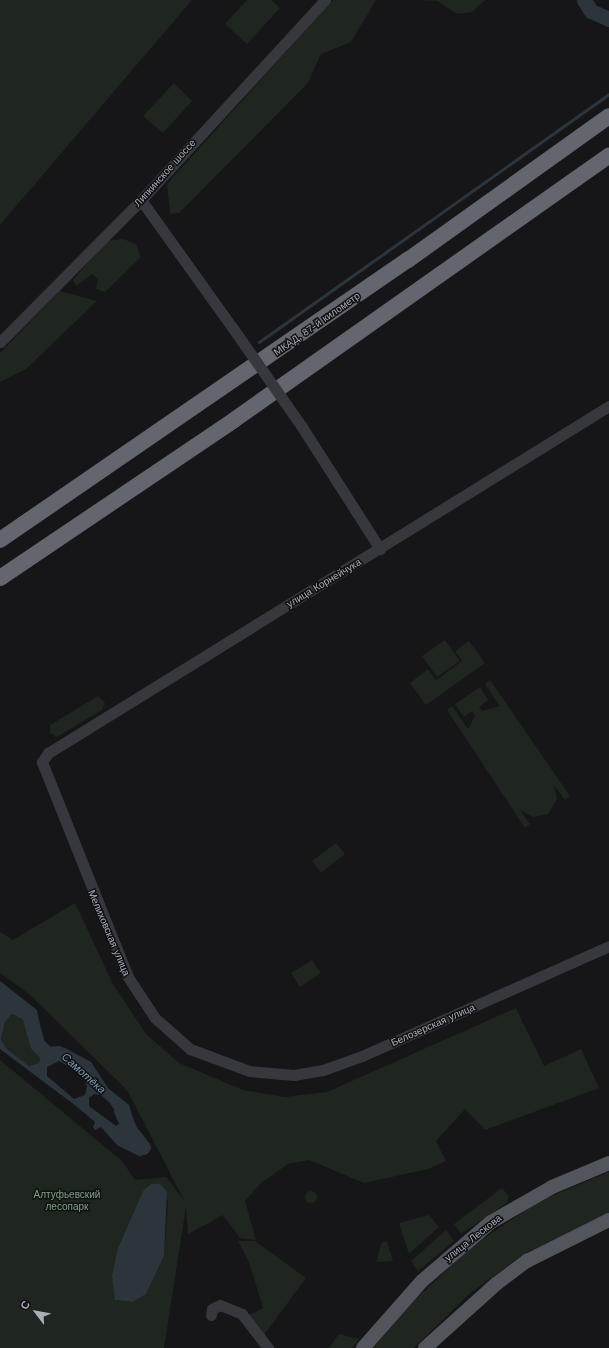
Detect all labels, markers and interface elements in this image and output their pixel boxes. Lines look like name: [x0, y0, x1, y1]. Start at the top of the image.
street label: Липкинское шоссе: [132, 137, 198, 209]
street label: МКАД, 87-й километр: [272, 290, 362, 358]
street label: улица Корнейчука: [285, 556, 363, 610]
street label: Мелиховская улица: [85, 888, 133, 978]
street label: Белозерская улица: [389, 1001, 477, 1049]
water label: Самотёка: [58, 1051, 108, 1097]
park label: Алтуфьевский лесопарк: [34, 1188, 100, 1212]
street label: улица Лескова: [442, 1212, 504, 1264]
north arrow: [16, 1292, 56, 1332]
text: С: [18, 1299, 33, 1312]

